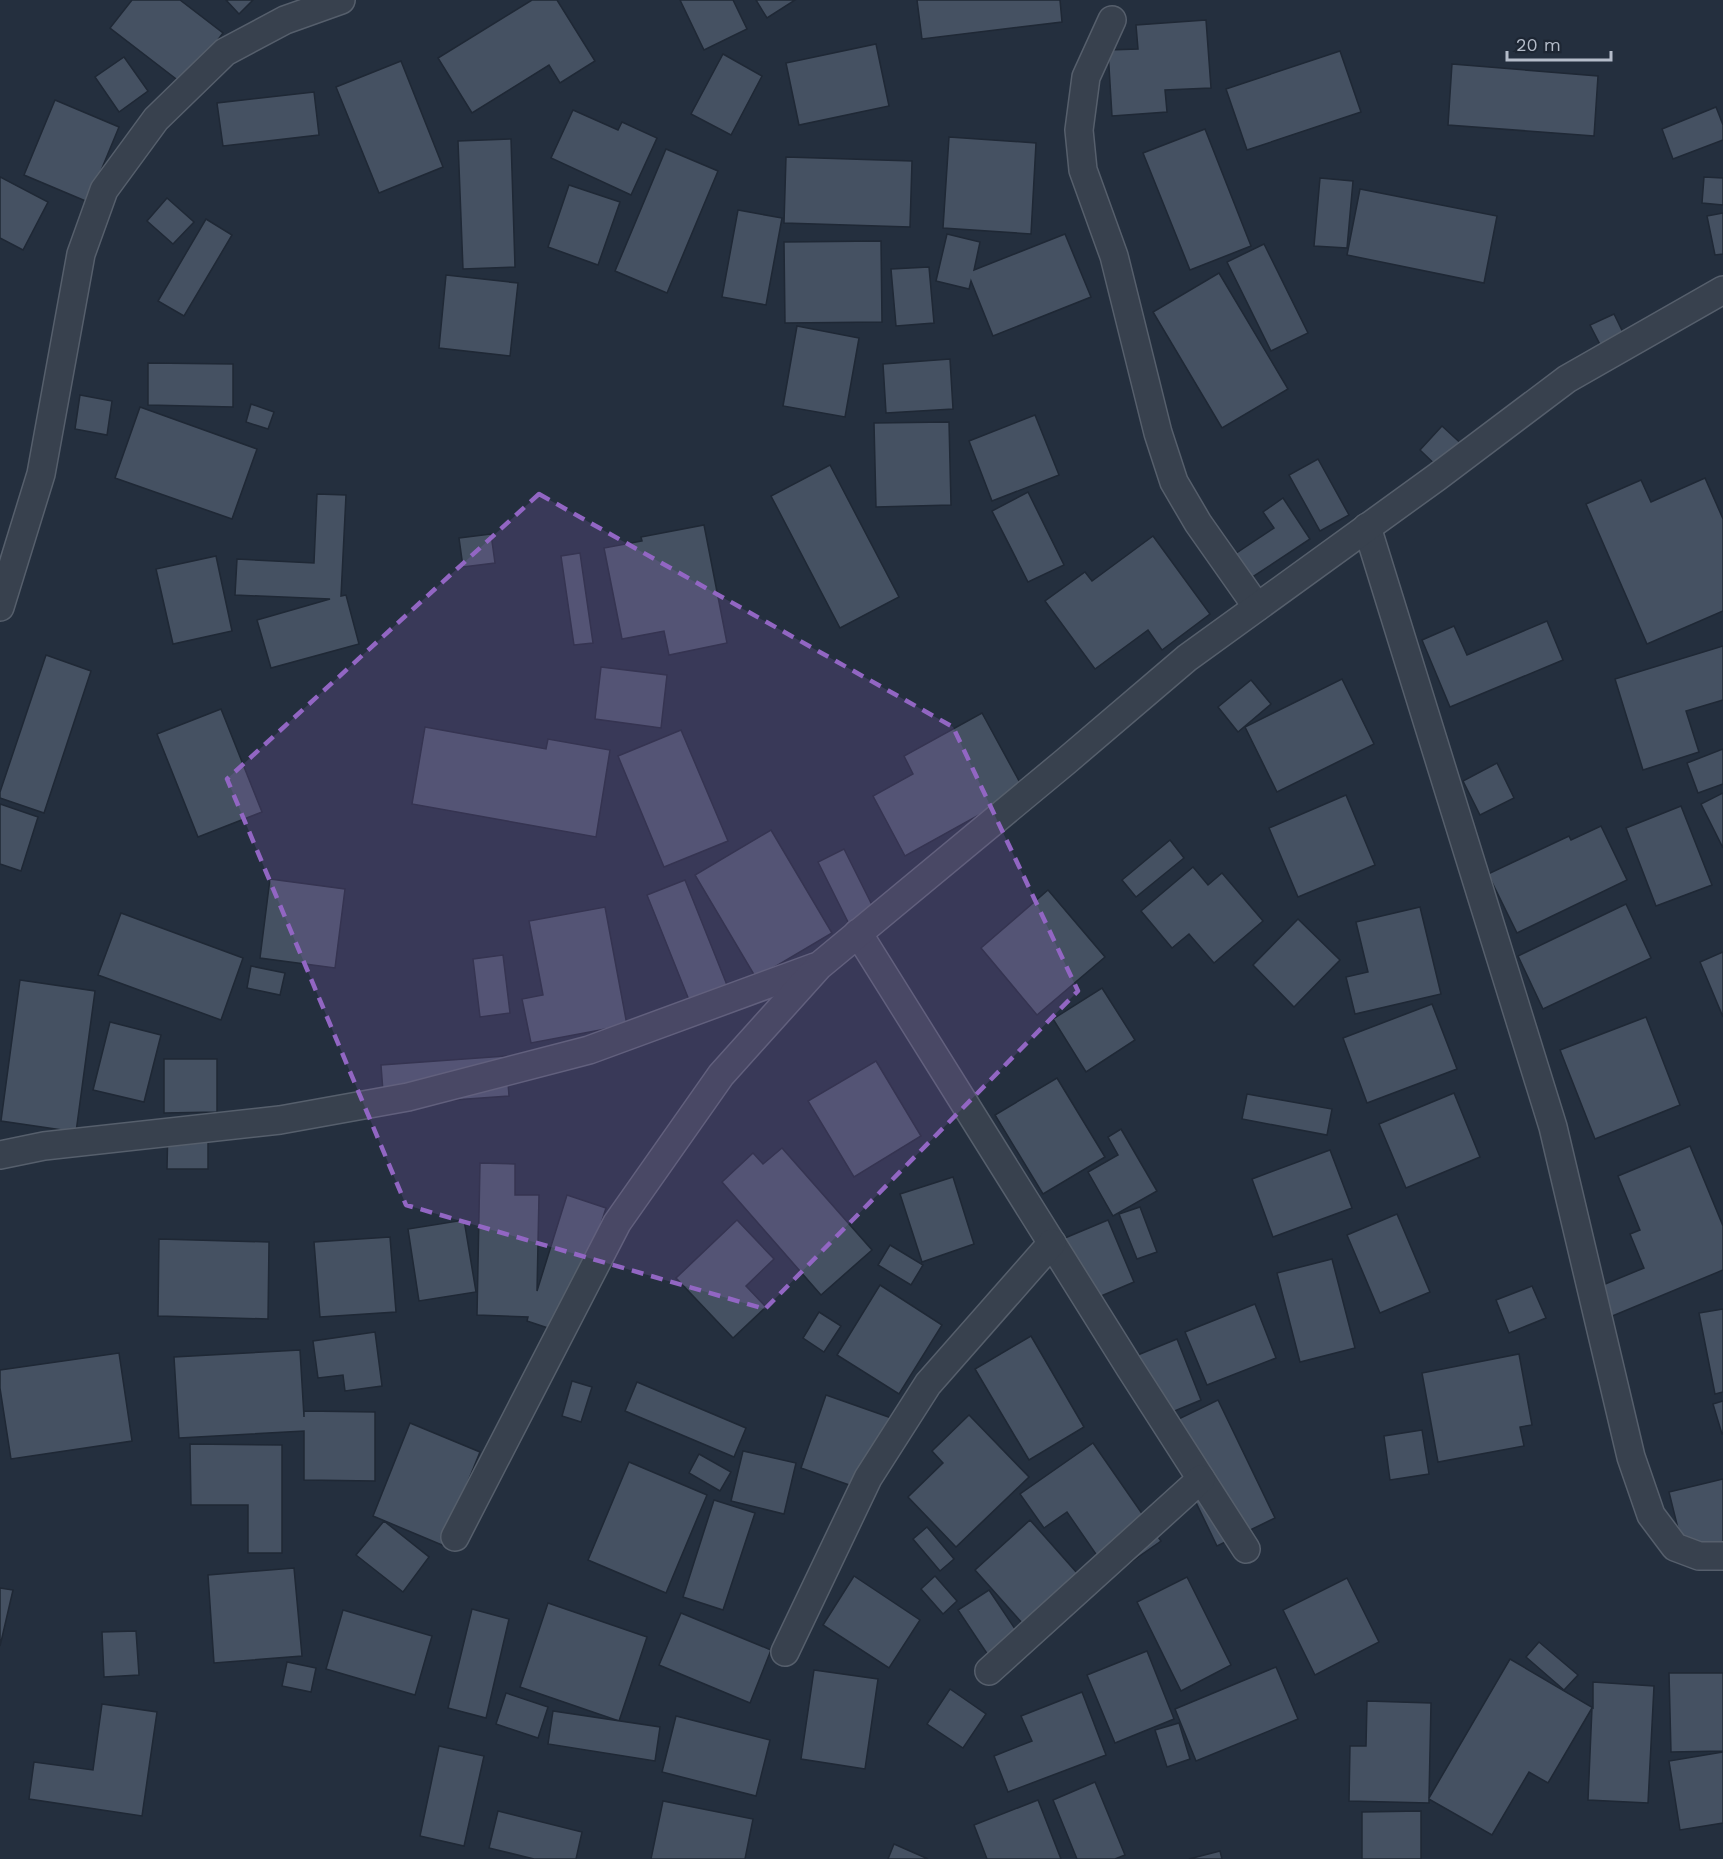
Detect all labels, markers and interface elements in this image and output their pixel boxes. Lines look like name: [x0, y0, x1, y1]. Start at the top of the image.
scale bar: [1507, 24, 1610, 62]
text: 20 m: [1516, 34, 1561, 55]

